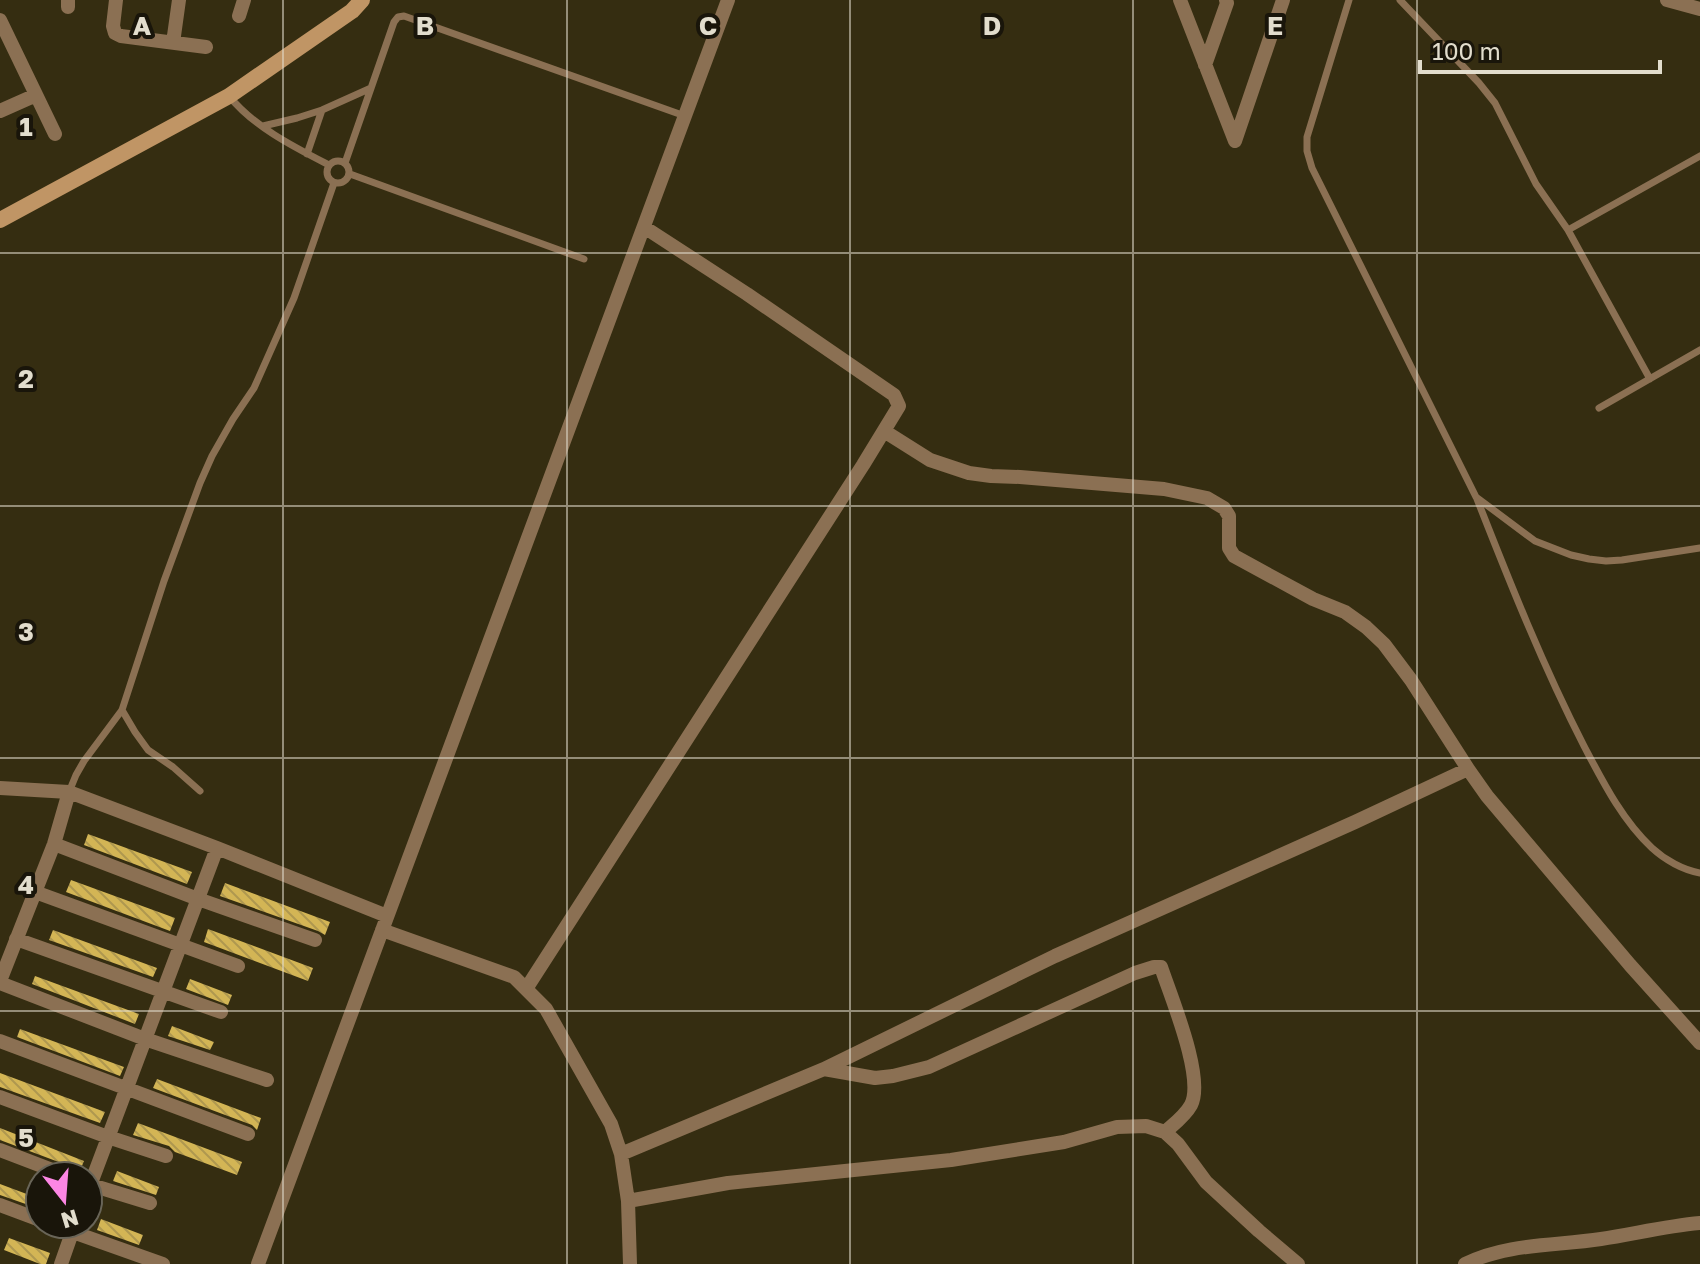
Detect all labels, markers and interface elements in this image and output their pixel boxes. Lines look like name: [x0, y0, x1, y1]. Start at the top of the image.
text: A: [133, 10, 152, 41]
text: B: [416, 10, 434, 41]
text: C: [699, 10, 717, 41]
text: D: [983, 10, 1001, 41]
text: E: [1267, 10, 1283, 41]
scale bar: [1420, 24, 1660, 74]
text: 100 m: [1432, 36, 1501, 65]
text: 1: [19, 111, 33, 142]
text: 2: [18, 363, 34, 394]
text: 3: [18, 616, 34, 647]
text: 4: [18, 869, 34, 900]
text: 5: [18, 1122, 34, 1153]
north arrow: [24, 1160, 104, 1240]
text: N: [58, 1204, 82, 1235]

